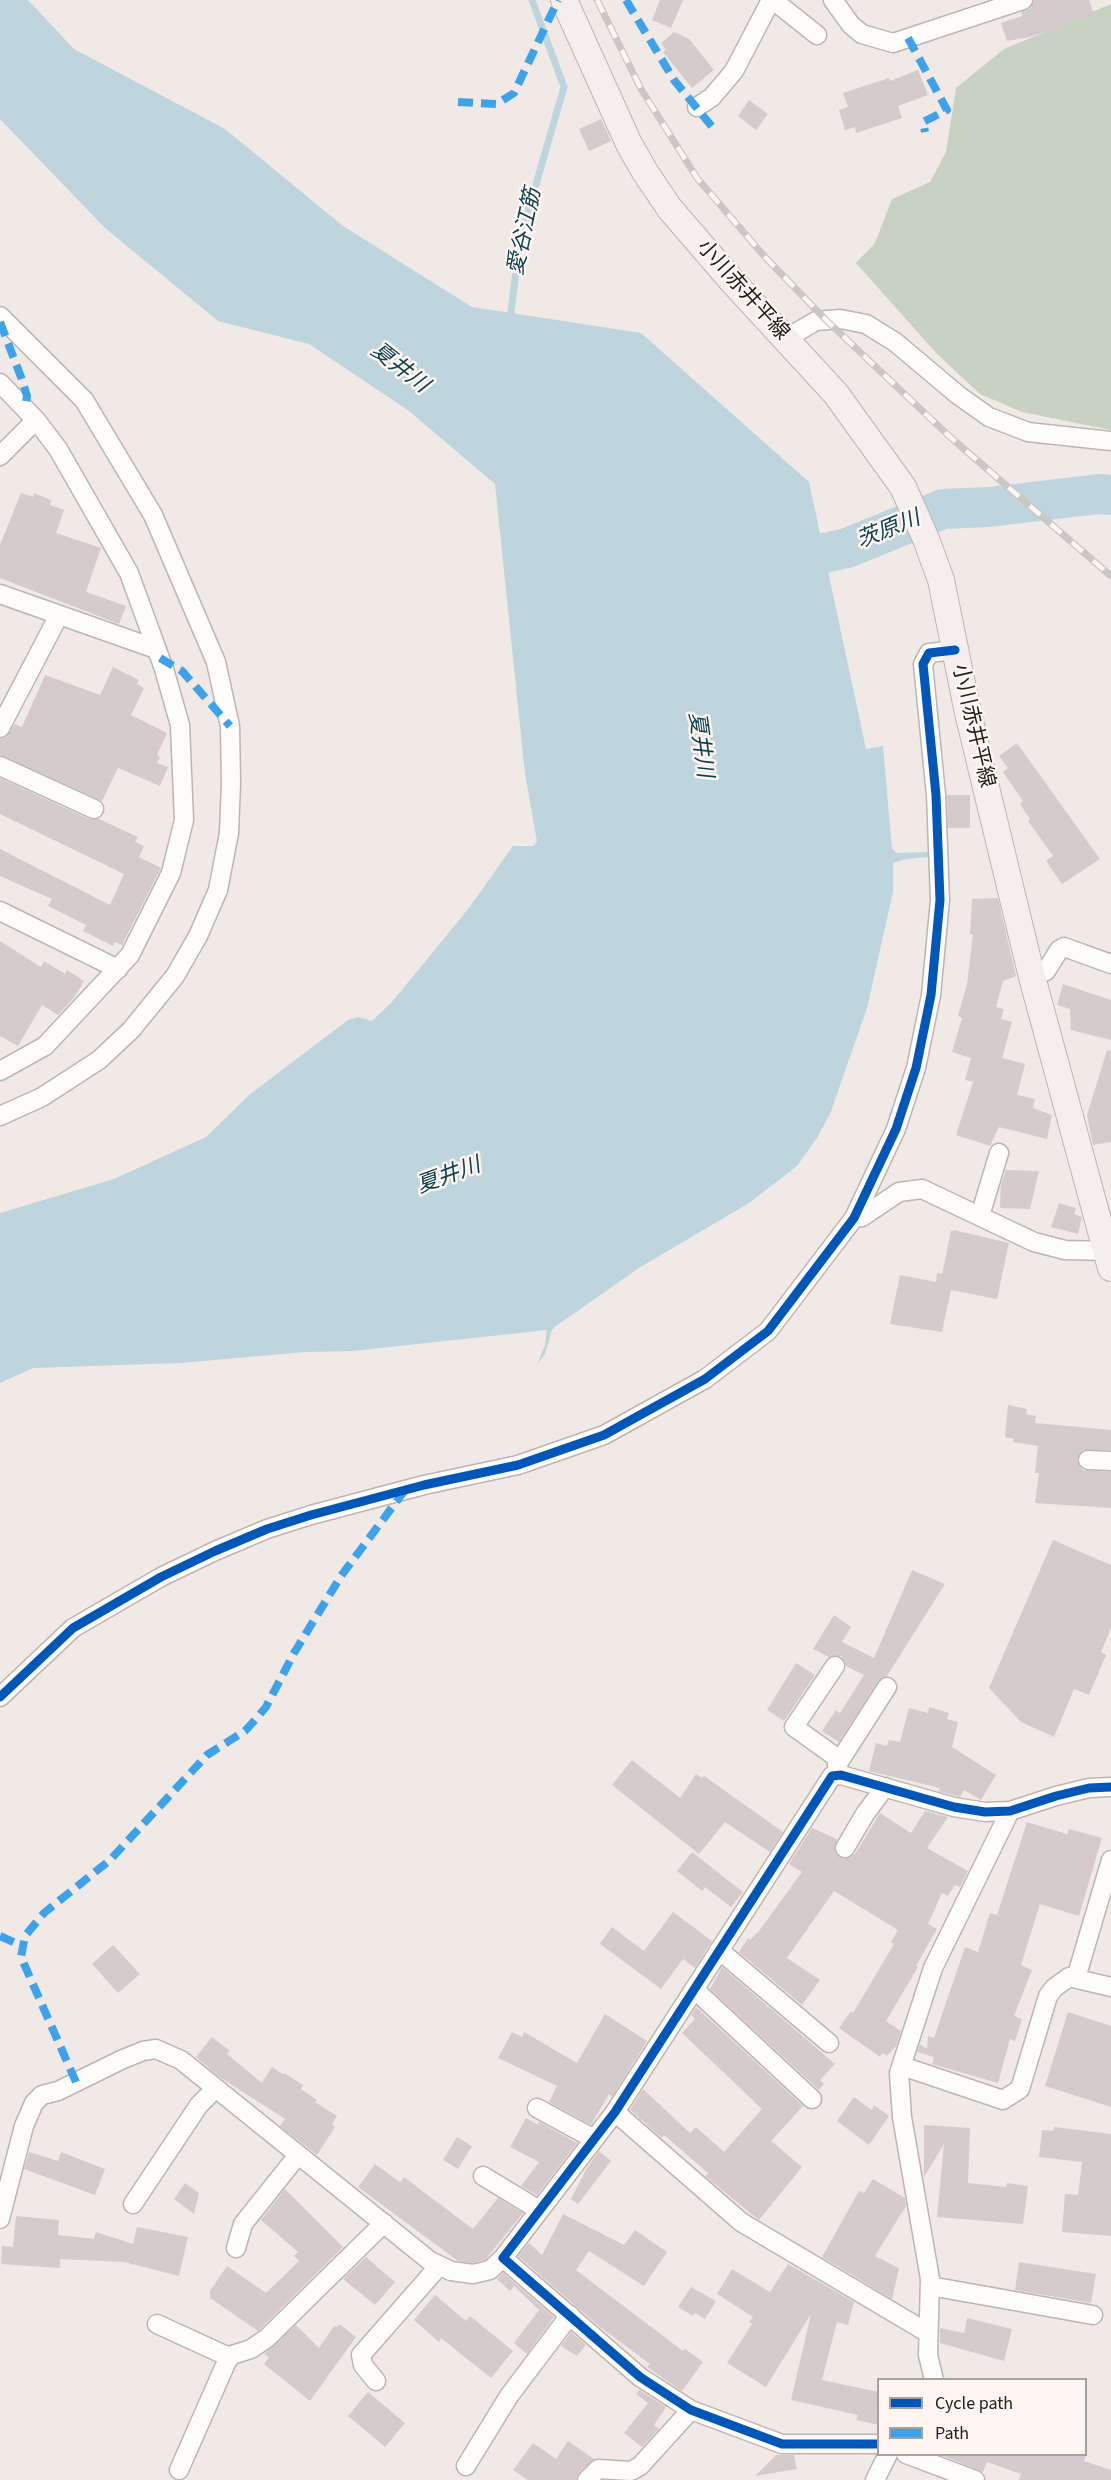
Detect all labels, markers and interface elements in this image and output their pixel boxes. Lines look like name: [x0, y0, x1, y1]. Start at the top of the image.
water label: 愛谷江筋: [504, 186, 548, 278]
street label: 小川赤井平線: [690, 236, 794, 346]
water label: 夏井川: [365, 338, 433, 400]
water label: 茨原川: [853, 506, 925, 556]
street label: 小川赤井平線: [946, 662, 998, 790]
water label: 夏井川: [681, 710, 717, 780]
water label: 夏井川: [413, 1153, 485, 1201]
legend: [877, 2378, 1087, 2456]
text: Cycle path: [935, 2391, 1013, 2416]
text: Path: [935, 2421, 969, 2446]

